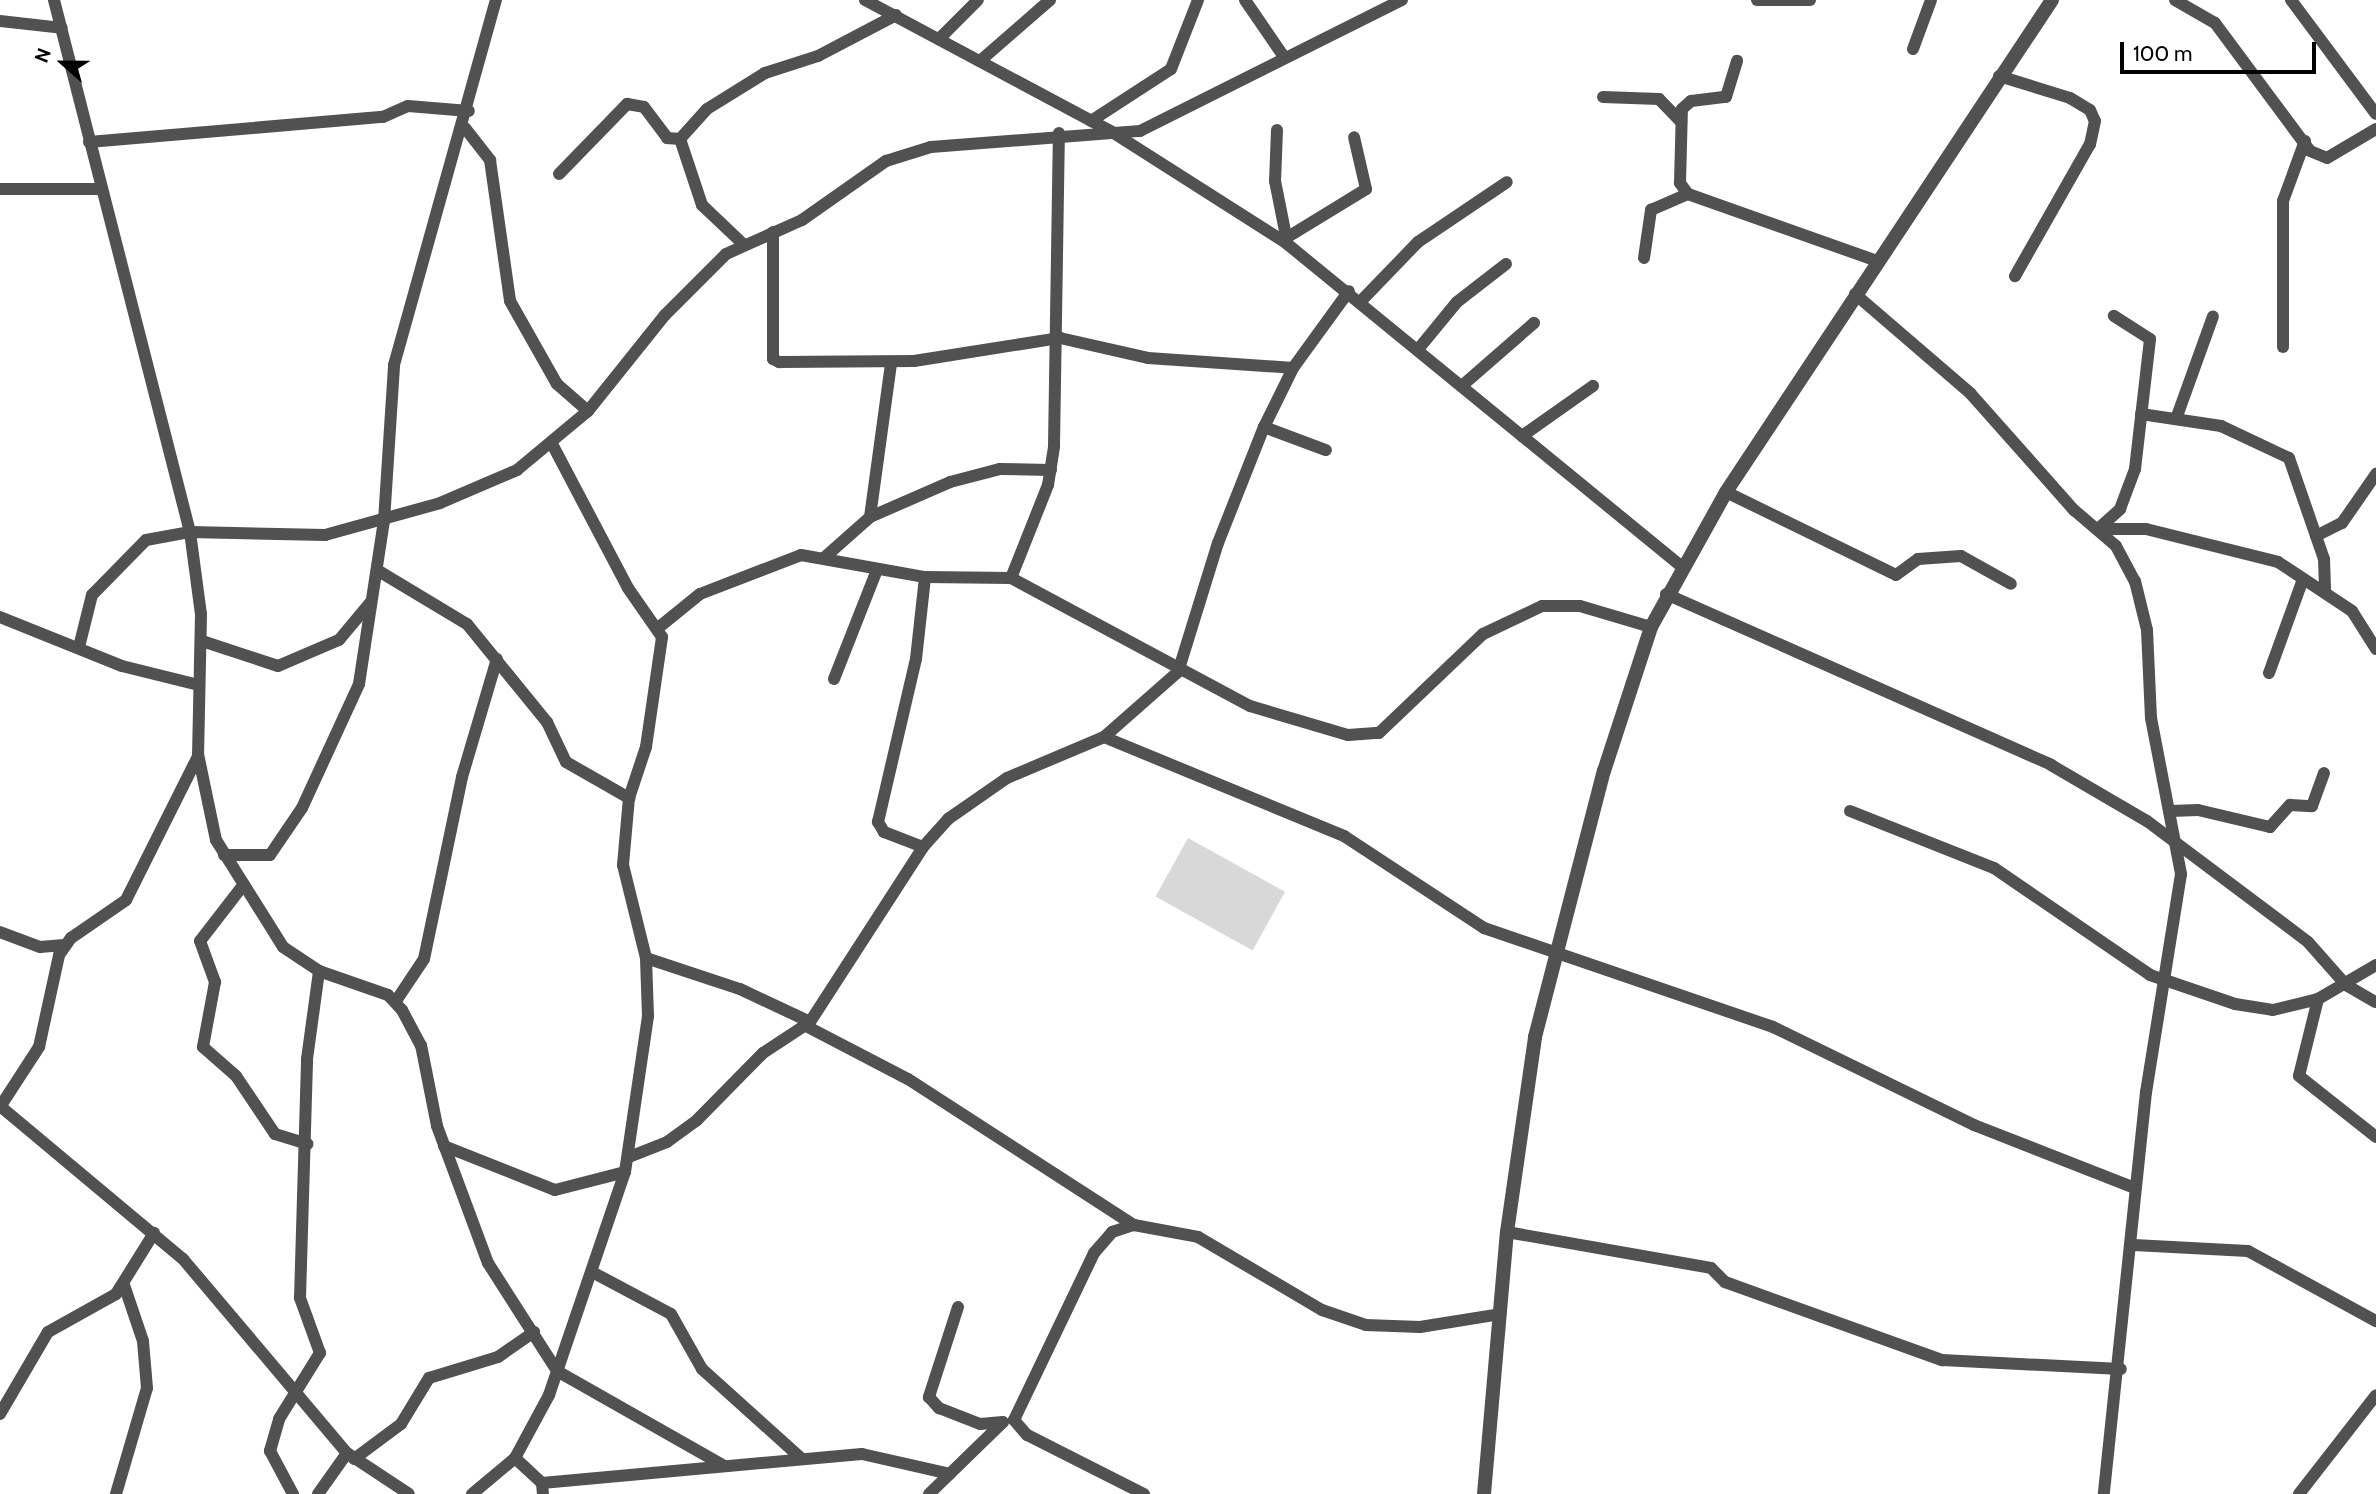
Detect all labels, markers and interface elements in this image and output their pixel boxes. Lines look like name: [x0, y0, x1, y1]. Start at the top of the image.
north arrow: [28, 28, 98, 98]
scale bar: [2124, 28, 2320, 72]
text: 100 m: [2133, 41, 2192, 66]
text: N: [30, 45, 56, 66]

